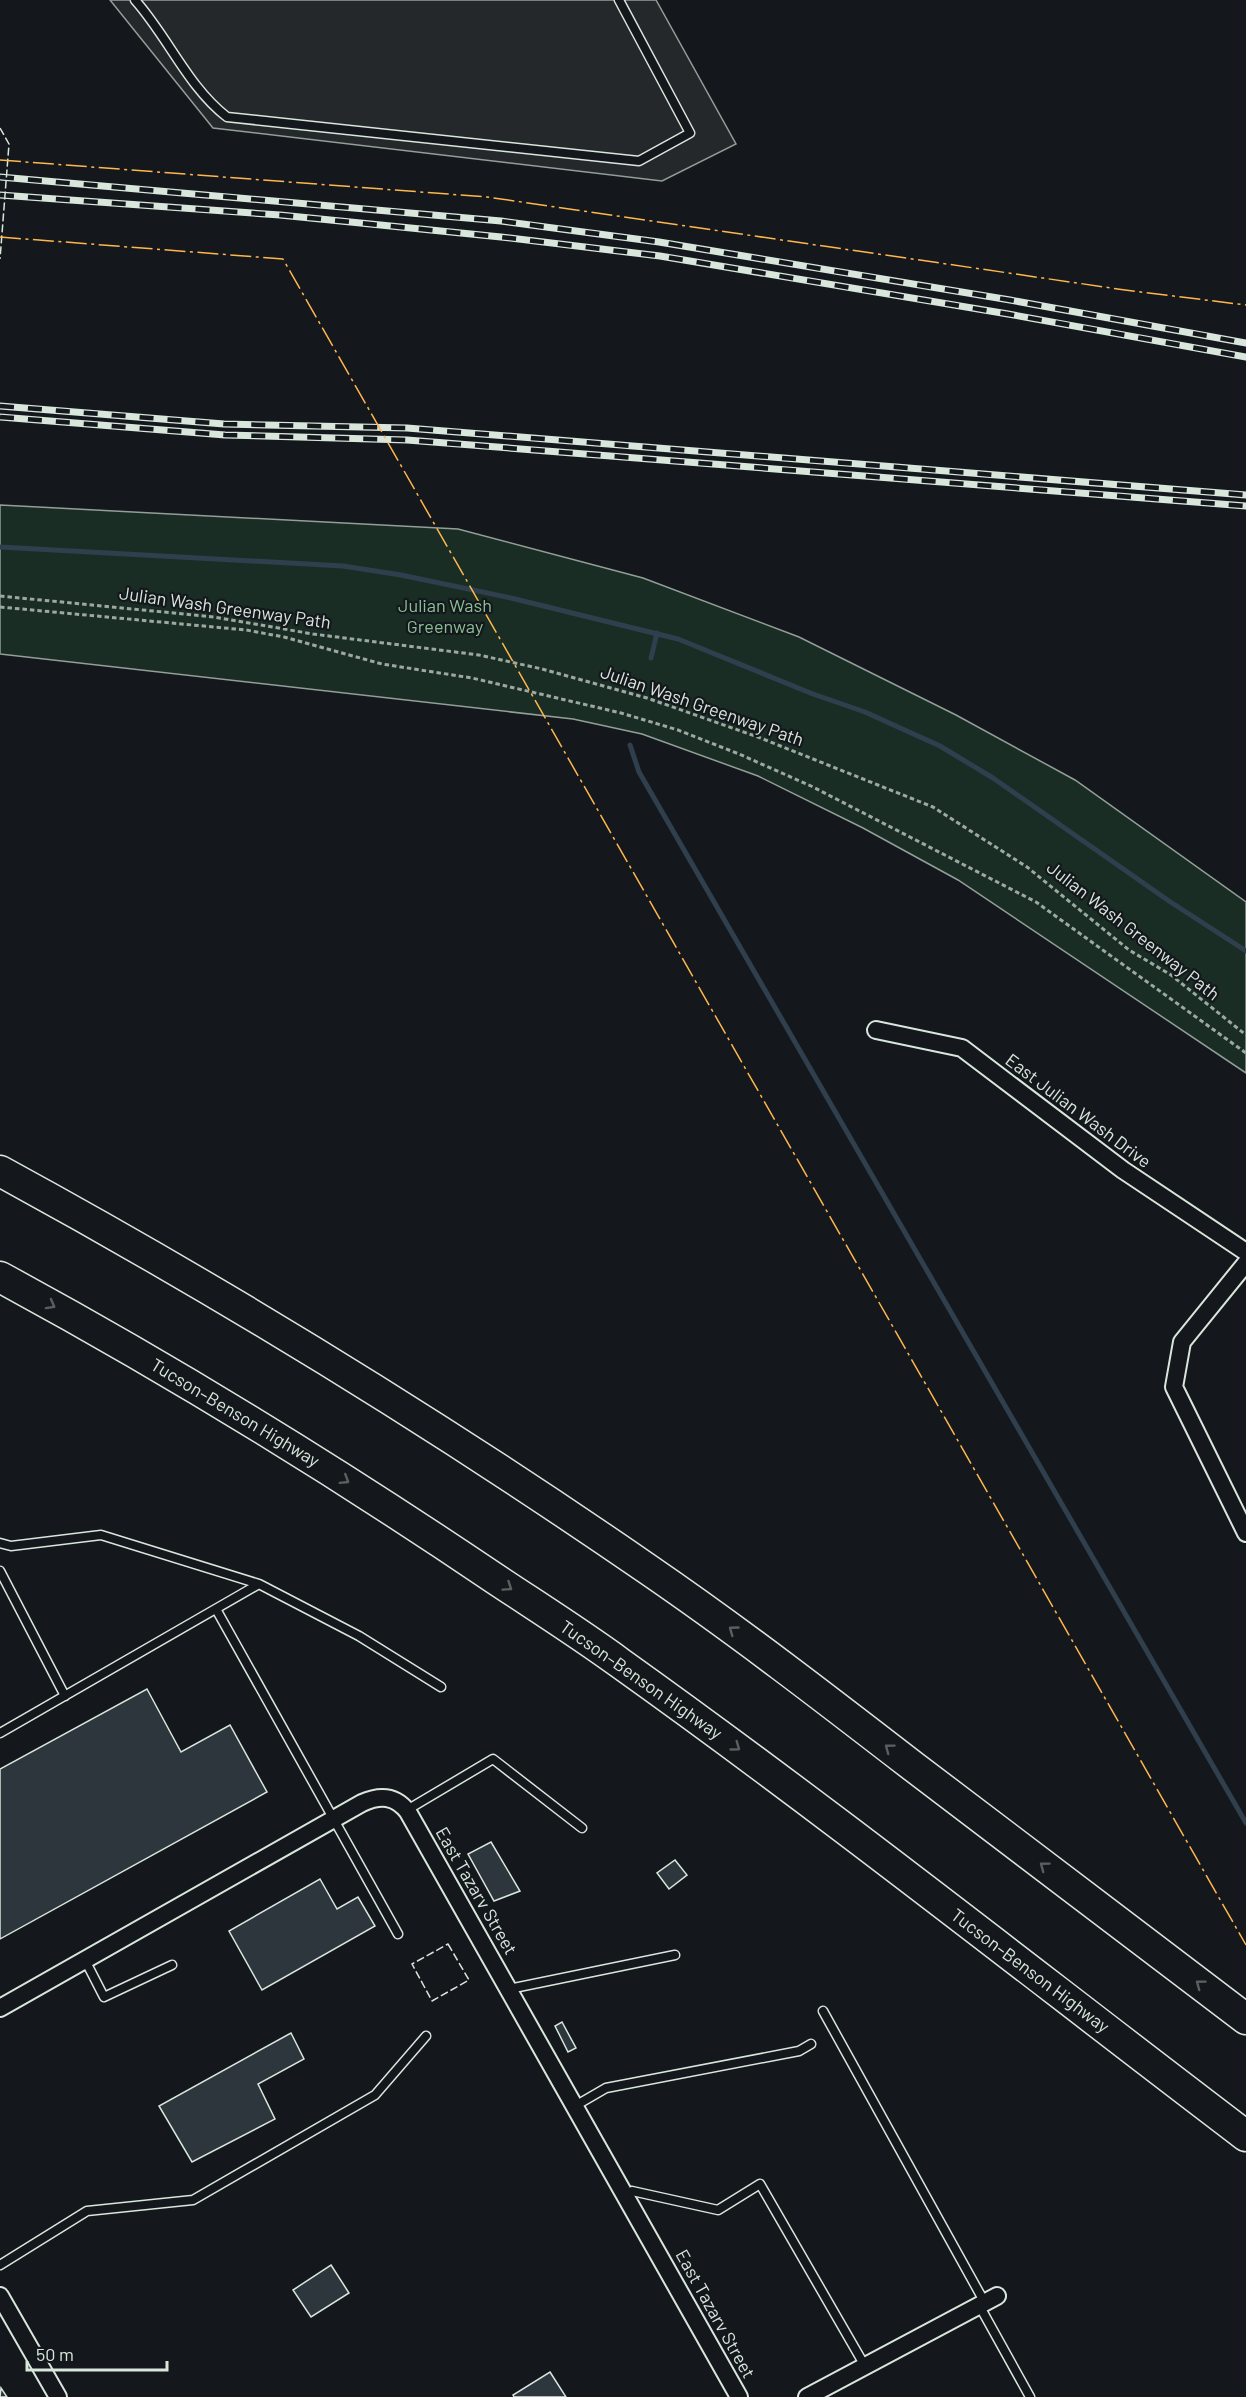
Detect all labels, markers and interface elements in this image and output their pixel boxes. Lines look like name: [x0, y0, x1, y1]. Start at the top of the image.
street label: Julian Wash Greenway Path: [118, 581, 332, 633]
park label: Julian Wash Greenway: [398, 594, 492, 637]
street label: Julian Wash Greenway Path: [598, 660, 807, 750]
street label: Julian Wash Greenway Path: [1043, 856, 1224, 1005]
street label: East Julian Wash Drive: [1002, 1048, 1156, 1172]
one-way arrow: [45, 1298, 55, 1309]
street label: Tucson–Benson Highway: [147, 1353, 324, 1471]
one-way arrow: [339, 1472, 349, 1484]
one-way arrow: [501, 1580, 512, 1591]
street label: Tucson–Benson Highway: [556, 1615, 727, 1743]
one-way arrow: [729, 1627, 740, 1638]
one-way arrow: [730, 1740, 741, 1751]
one-way arrow: [885, 1744, 896, 1755]
street label: East Tazarv Street: [431, 1823, 522, 1958]
one-way arrow: [1040, 1862, 1051, 1873]
street label: Tucson–Benson Highway: [947, 1903, 1114, 2037]
one-way arrow: [1195, 1980, 1206, 1991]
street label: East Tazarv Street: [671, 2245, 760, 2382]
scale bar: [27, 2334, 166, 2372]
text: 50 m: [36, 2343, 74, 2365]

